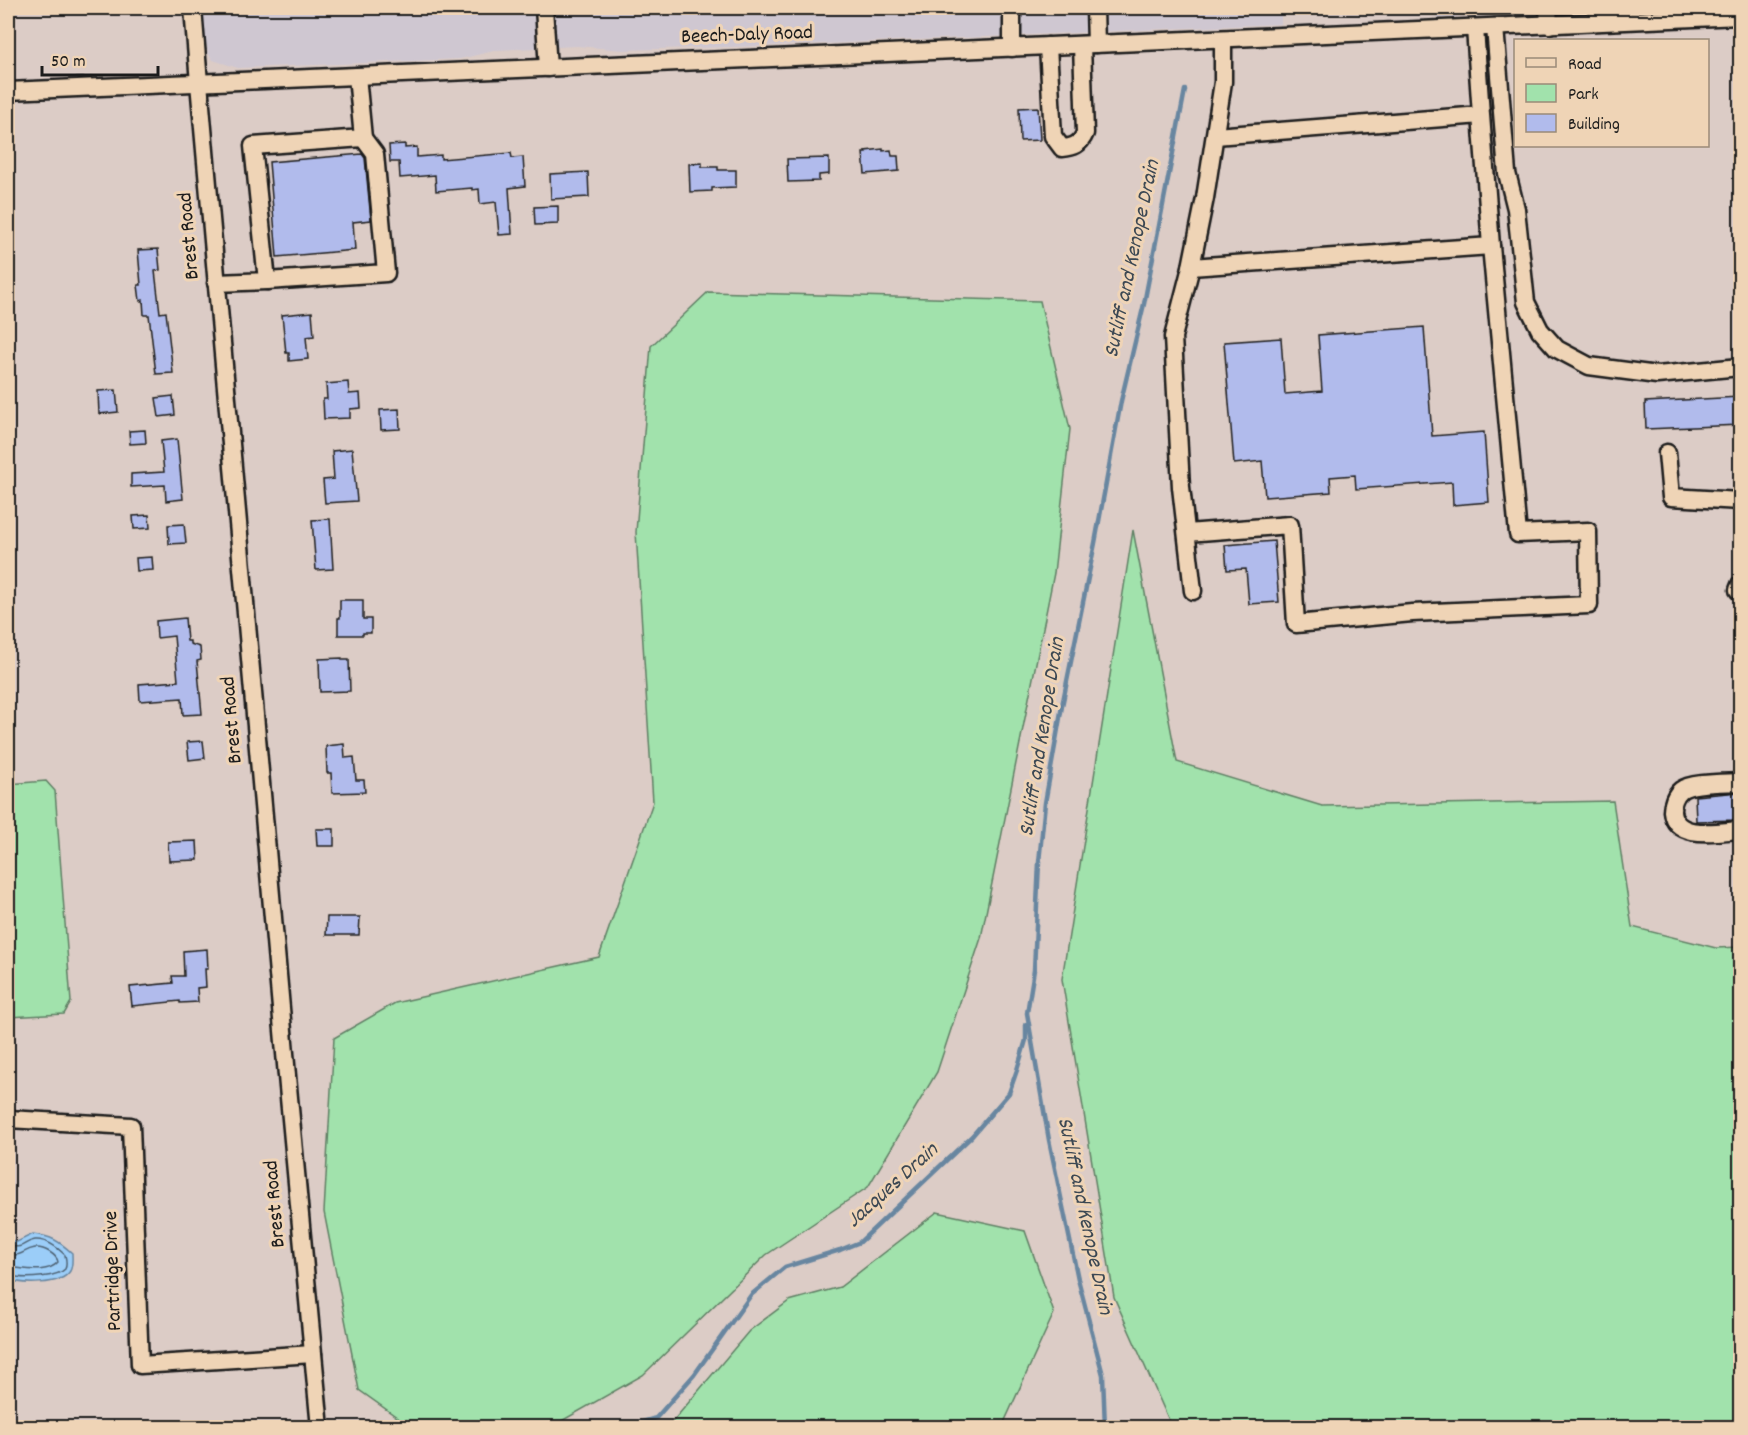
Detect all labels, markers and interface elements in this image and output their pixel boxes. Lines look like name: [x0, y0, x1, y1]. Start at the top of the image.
street label: Beech-Daly Road: [681, 19, 813, 53]
scale bar: [42, 39, 158, 77]
legend: [1514, 39, 1709, 147]
text: 50 m: [51, 50, 86, 75]
text: Road: [1568, 53, 1602, 78]
text: Park: [1568, 83, 1599, 108]
text: Building: [1568, 113, 1620, 138]
water label: Sutliff and Kenope Drain: [1097, 157, 1169, 361]
street label: Brest Road: [171, 191, 209, 281]
water label: Sutliff and Kenope Drain: [1012, 634, 1074, 839]
street label: Brest Road: [214, 675, 252, 765]
water label: Sutliff and Kenope Drain: [1048, 1114, 1120, 1318]
water label: Jacques Drain: [840, 1136, 947, 1236]
street label: Brest Road: [257, 1159, 295, 1249]
street label: Partridge Drive: [97, 1210, 131, 1332]

